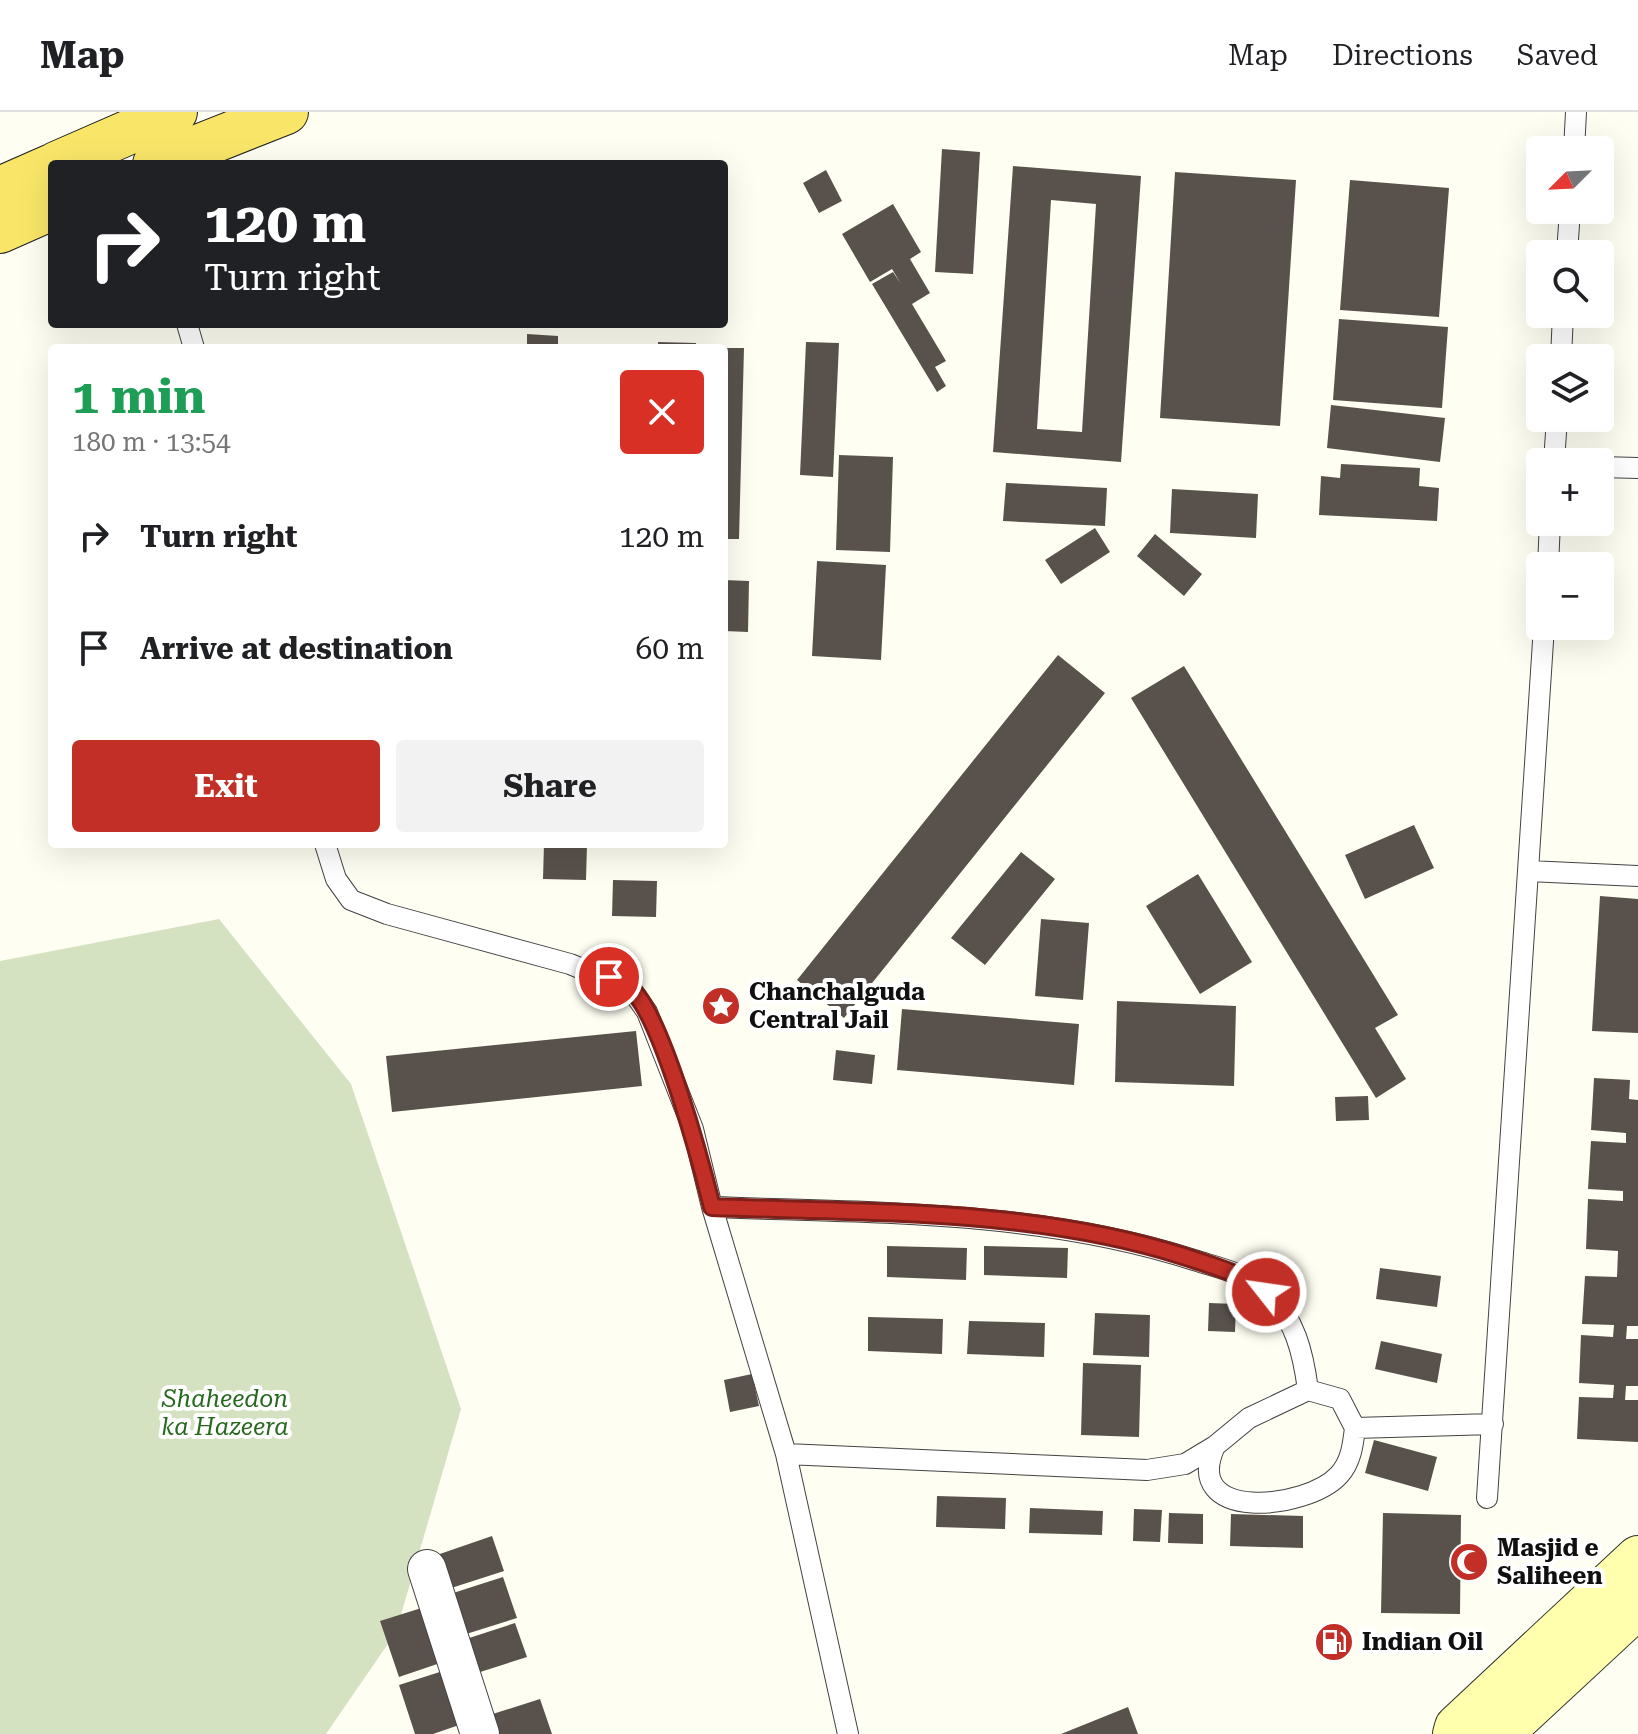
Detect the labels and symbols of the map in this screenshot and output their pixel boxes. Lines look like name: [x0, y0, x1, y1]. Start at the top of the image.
north arrow: [1526, 136, 1614, 224]
pin: [575, 943, 643, 1011]
place label: Chanchalguda Central Jail: [749, 978, 925, 1034]
place icon: Chanchalguda Central Jail: [700, 985, 742, 1027]
position arrow: [1224, 1250, 1308, 1334]
park label: Shaheedon ka Hazeera: [161, 1385, 289, 1441]
place label: Masjid e Saliheen: [1497, 1534, 1603, 1590]
mosque icon: Masjid e Saliheen: [1448, 1541, 1490, 1583]
fuel station icon: Indian Oil: [1313, 1621, 1355, 1663]
place label: Indian Oil: [1362, 1628, 1483, 1656]

